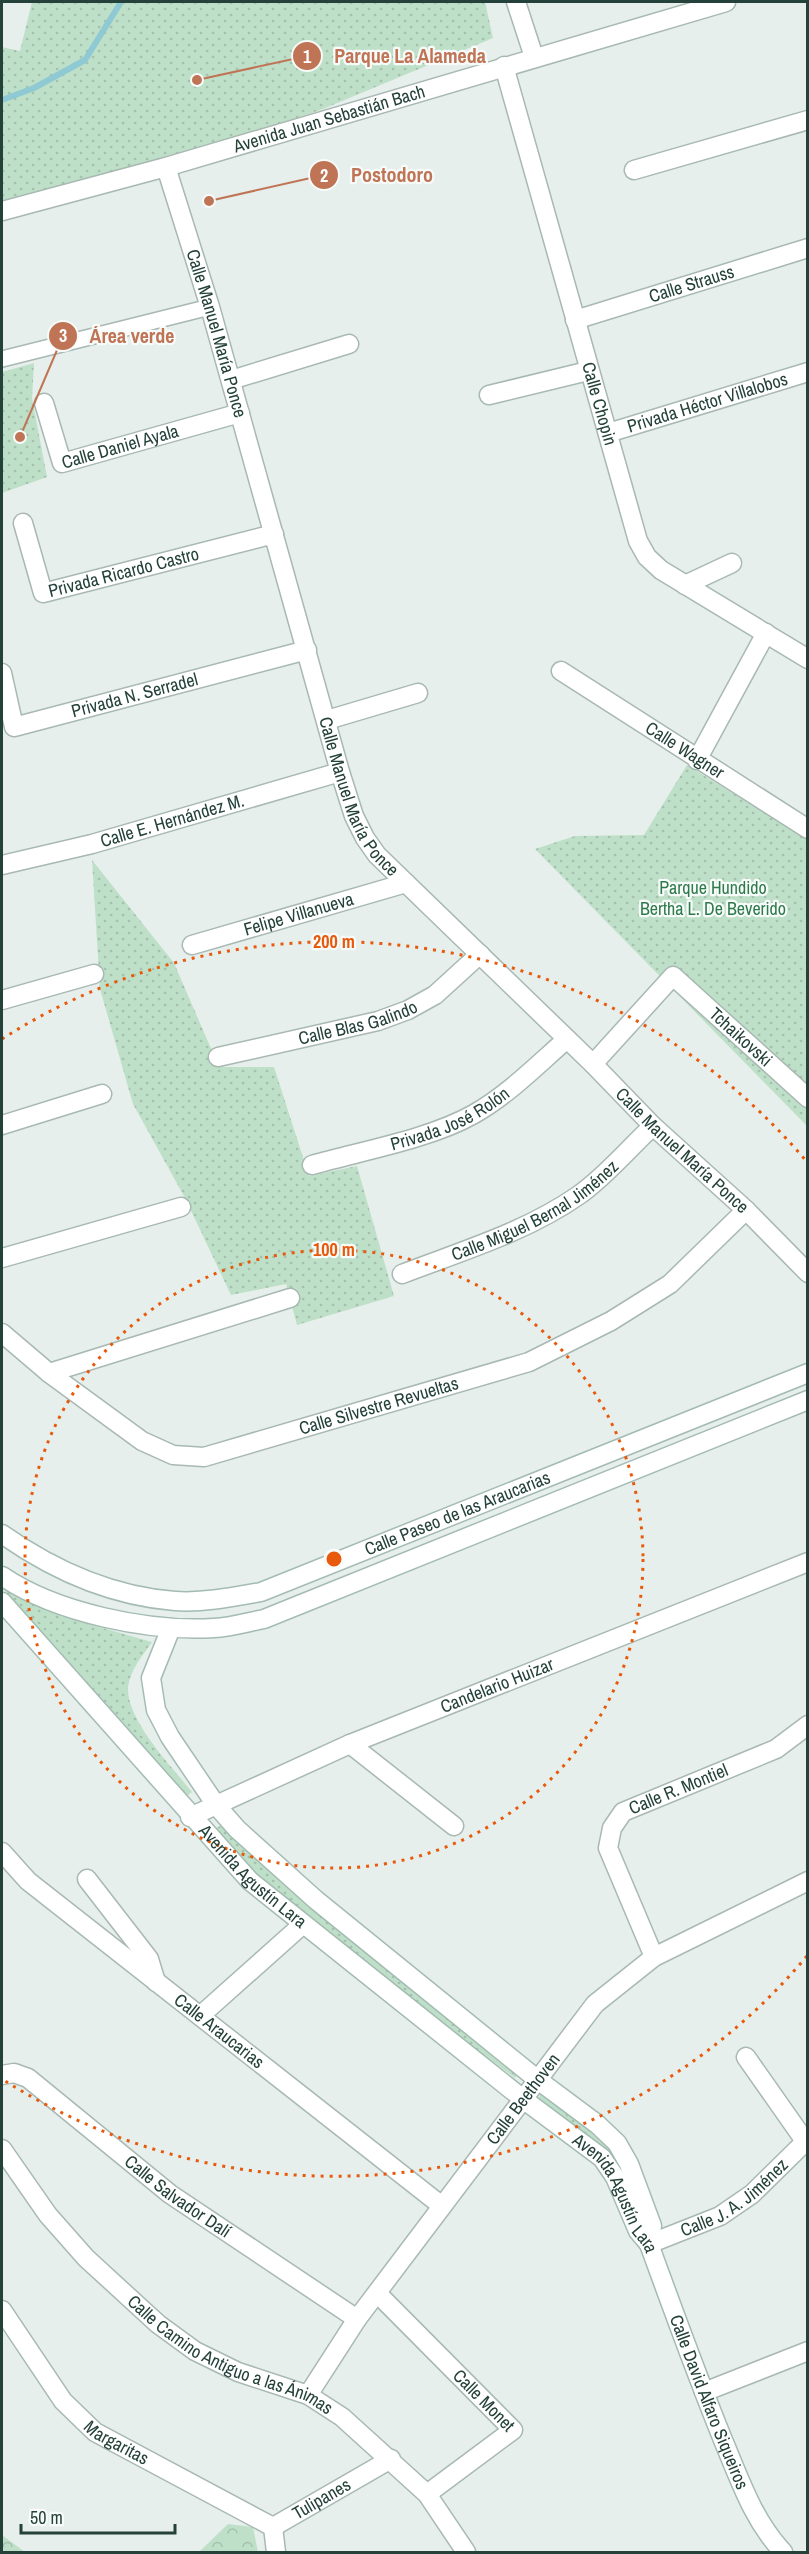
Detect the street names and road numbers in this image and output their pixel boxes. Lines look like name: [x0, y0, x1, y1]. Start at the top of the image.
street label: Avenida Juan Sebastián Bach: [229, 78, 428, 159]
street label: Calle Manuel María Ponce: [181, 246, 253, 420]
street label: Calle Strauss: [646, 259, 737, 308]
street label: Calle Chopin: [576, 359, 623, 448]
street label: Privada Héctor Villalobos: [624, 366, 791, 438]
street label: Calle Daniel Ayala: [59, 418, 181, 475]
street label: Privada Ricardo Castro: [46, 541, 201, 603]
street label: Privada N. Serradel: [69, 666, 200, 723]
street label: Calle Manuel María Ponce: [313, 714, 405, 882]
street label: Calle Wagner: [641, 715, 729, 784]
street label: Calle E. Hernández M.: [97, 787, 247, 853]
street label: Felipe Villanueva: [241, 886, 356, 941]
street label: Calle Blas Galindo: [296, 994, 422, 1051]
street label: Tchaikovski: [704, 1002, 778, 1072]
street label: Privada José Rolón: [388, 1081, 515, 1156]
street label: Calle Manuel María Ponce: [610, 1082, 755, 1219]
street label: Calle Miguel Bernal Jiménez: [448, 1154, 624, 1267]
street label: Calle Silvestre Revueltas: [296, 1370, 461, 1441]
street label: Calle Paseo de las Araucarias: [361, 1465, 554, 1561]
street label: Candelario Huizar: [436, 1651, 557, 1719]
street label: Calle R. Montiel: [625, 1757, 732, 1820]
street label: Avenida Agustín Lara: [193, 1818, 312, 1934]
street label: Calle Araucarias: [169, 1987, 270, 2074]
street label: Calle Beethoven: [480, 2048, 565, 2150]
street label: Avenida Agustín Lara: [567, 2127, 664, 2256]
street label: Calle Salvador Dalí: [119, 2149, 237, 2244]
street label: Calle J. A. Jiménez: [677, 2152, 793, 2242]
street label: Calle Camino Antiguo a las Ánimas: [122, 2289, 338, 2420]
street label: Calle David Alfaro Siqueiros: [664, 2311, 755, 2493]
street label: Calle Monet: [447, 2363, 521, 2437]
street label: Margaritas: [78, 2415, 153, 2470]
street label: Tulipanes: [287, 2472, 355, 2525]

